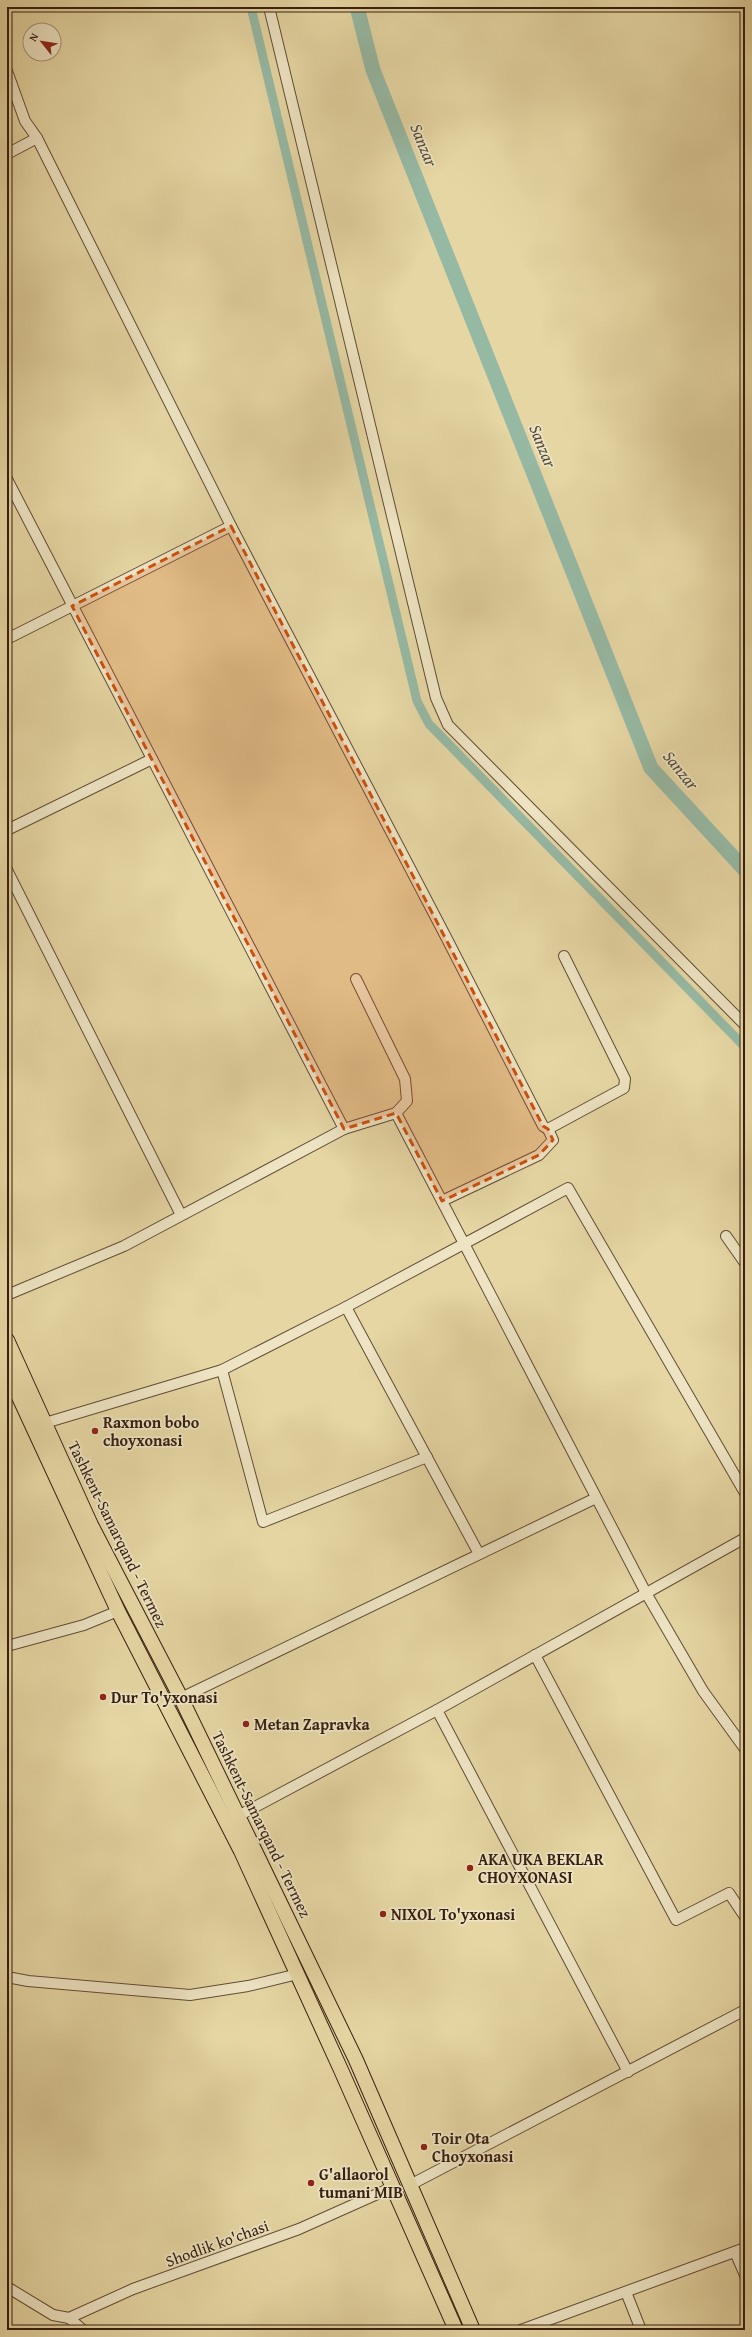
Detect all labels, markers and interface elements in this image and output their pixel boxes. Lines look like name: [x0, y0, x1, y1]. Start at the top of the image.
north arrow: [22, 22, 62, 62]
text: N: [25, 29, 42, 44]
water label: Sanzar: [405, 119, 445, 171]
water label: Sanzar: [524, 420, 564, 472]
water label: Sanzar: [658, 744, 706, 795]
place label: Raxmon bobo choyxonasi: [103, 1410, 200, 1452]
marker: Raxmon bobo choyxonasi: [90, 1426, 100, 1436]
street label: Tashkent-Samarqand - Termez: [62, 1437, 174, 1631]
place label: Dur To'yxonasi: [111, 1685, 218, 1709]
marker: Dur To'yxonasi: [98, 1692, 108, 1702]
place label: Metan Zapravka: [254, 1712, 370, 1736]
marker: Metan Zapravka: [241, 1719, 251, 1729]
street label: Tashkent-Samarqand - Termez: [206, 1727, 318, 1921]
place label: AKA UKA BEKLAR CHOYXONASI: [478, 1847, 604, 1889]
marker: AKA UKA BEKLAR CHOYXONASI: [465, 1863, 475, 1873]
place label: NIXOL To'yxonasi: [391, 1902, 515, 1926]
marker: NIXOL To'yxonasi: [378, 1909, 388, 1919]
place label: Toir Ota Choyxonasi: [432, 2126, 513, 2168]
marker: Toir Ota Choyxonasi: [419, 2142, 429, 2152]
place label: G'allaorol tumani MIB: [319, 2162, 403, 2204]
marker: G'allaorol tumani MIB: [306, 2178, 316, 2188]
street label: Shodlik ko'chasi: [162, 2213, 273, 2273]

